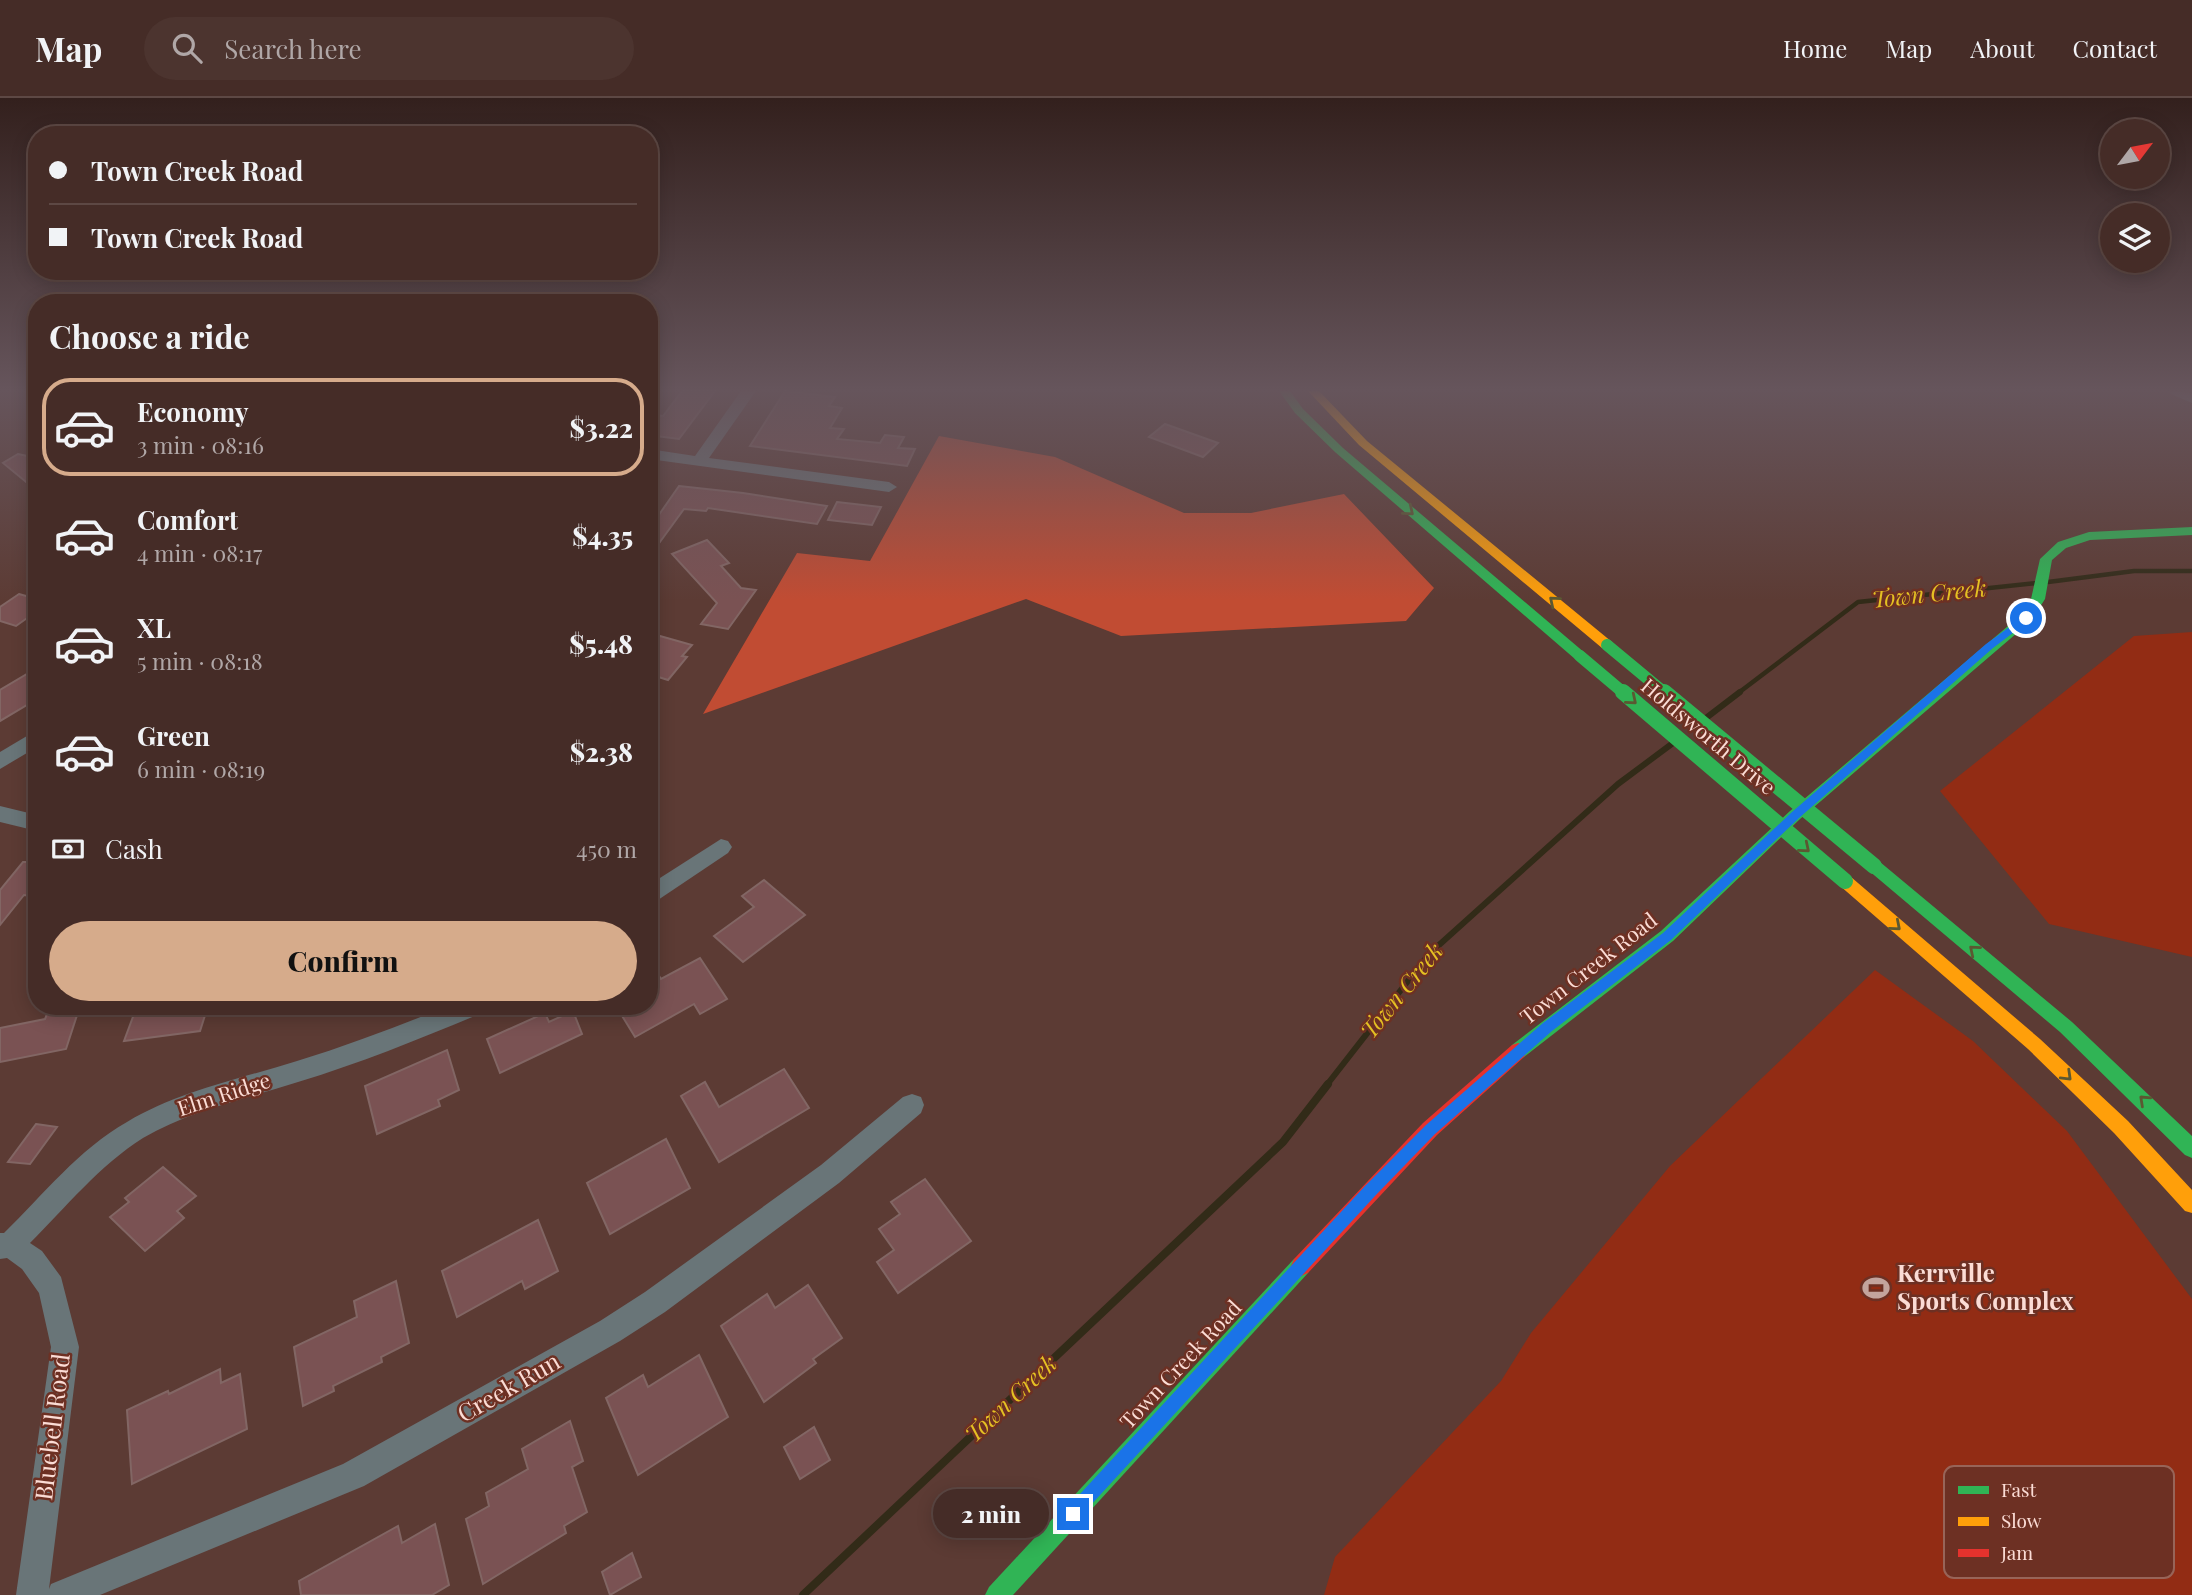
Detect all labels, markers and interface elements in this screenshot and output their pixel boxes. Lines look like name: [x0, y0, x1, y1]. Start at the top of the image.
search box: [144, 17, 634, 80]
text: Map: [35, 26, 102, 70]
icon: search: [168, 29, 206, 67]
text: Search here: [224, 31, 362, 66]
text: Home: [1783, 32, 1847, 64]
text: Map: [1885, 32, 1932, 64]
text: About: [1970, 32, 2034, 64]
text: Contact: [2072, 32, 2157, 64]
north arrow: [2100, 119, 2170, 189]
map controls: [2100, 119, 2170, 273]
text: Town Creek Road: [91, 153, 303, 188]
button: layers: [2100, 203, 2170, 273]
text: Town Creek Road: [91, 220, 303, 255]
text: Choose a ride: [49, 314, 250, 357]
text: Economy: [137, 394, 248, 429]
icon: car: [53, 396, 116, 459]
text: $3.22: [570, 410, 633, 445]
text: 3 min · 08:16: [137, 429, 264, 460]
text: Comfort: [137, 502, 238, 537]
one-way arrow: [1401, 503, 1414, 515]
icon: car: [53, 504, 116, 567]
text: $4.35: [572, 518, 633, 553]
text: 4 min · 08:17: [137, 537, 262, 568]
water label: Town Creek: [1870, 571, 1988, 614]
one-way arrow: [1550, 597, 1562, 610]
route start: [2010, 602, 2042, 634]
text: XL: [137, 610, 171, 645]
icon: car: [53, 612, 116, 675]
text: $5.48: [569, 626, 633, 661]
text: 5 min · 08:18: [137, 645, 263, 676]
street label: Holdsworth Drive: [1636, 671, 1782, 800]
one-way arrow: [1624, 692, 1637, 704]
text: Green: [137, 718, 210, 753]
icon: car: [53, 720, 116, 783]
text: $2.38: [570, 734, 633, 769]
text: 6 min · 08:19: [137, 753, 265, 784]
icon: cash: [49, 830, 87, 868]
text: Cash: [105, 831, 163, 866]
text: 450 m: [576, 833, 637, 864]
one-way arrow: [1798, 839, 1810, 852]
street label: Town Creek Road: [1514, 905, 1662, 1030]
one-way arrow: [1888, 918, 1901, 930]
button: Confirm: [49, 921, 637, 1001]
water label: Town Creek: [1353, 936, 1449, 1044]
one-way arrow: [1969, 946, 1982, 958]
street label: Elm Ridge: [173, 1065, 273, 1121]
one-way arrow: [2059, 1067, 2072, 1080]
one-way arrow: [2139, 1096, 2152, 1109]
place label: Kerrville Sports Complex: [1897, 1256, 2074, 1316]
sports icon: Kerrville Sports Complex: [1861, 1273, 1891, 1303]
street label: Town Creek Road: [1113, 1293, 1247, 1434]
street label: Creek Run: [451, 1344, 565, 1429]
water label: Town Creek: [957, 1347, 1063, 1448]
street label: Bluebell Road: [26, 1351, 76, 1502]
legend: [1944, 1466, 2174, 1578]
text: Fast: [2001, 1476, 2037, 1502]
callout: 2 min: [933, 1490, 1048, 1538]
text: 2 min: [961, 1498, 1021, 1529]
route end: [1057, 1498, 1089, 1530]
text: Slow: [2001, 1507, 2042, 1533]
text: Jam: [2000, 1539, 2033, 1565]

